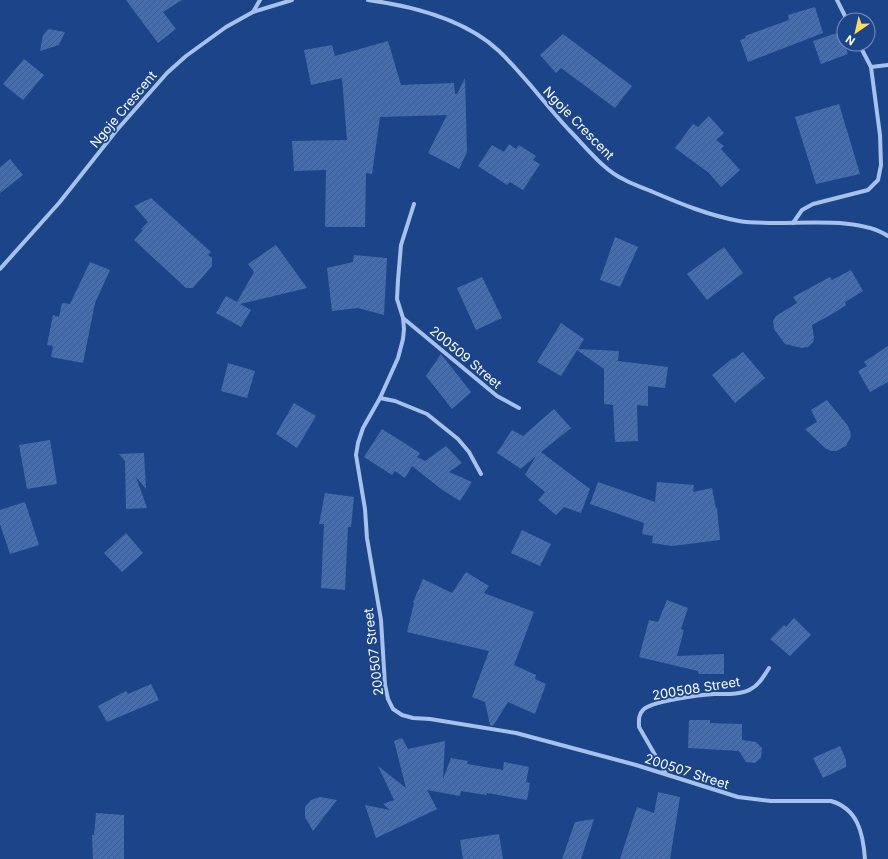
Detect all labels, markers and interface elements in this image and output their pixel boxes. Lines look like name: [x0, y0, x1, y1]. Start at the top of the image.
north arrow: [836, 12, 876, 52]
text: N: [843, 32, 858, 48]
street label: Ngoje Crescent: [86, 67, 160, 151]
street label: Ngoje Crescent: [540, 83, 618, 163]
street label: 200509 Street: [427, 322, 505, 392]
street label: 200507 Street: [360, 607, 386, 697]
street label: 200508 Street: [651, 673, 741, 703]
street label: 200507 Street: [643, 750, 731, 792]

